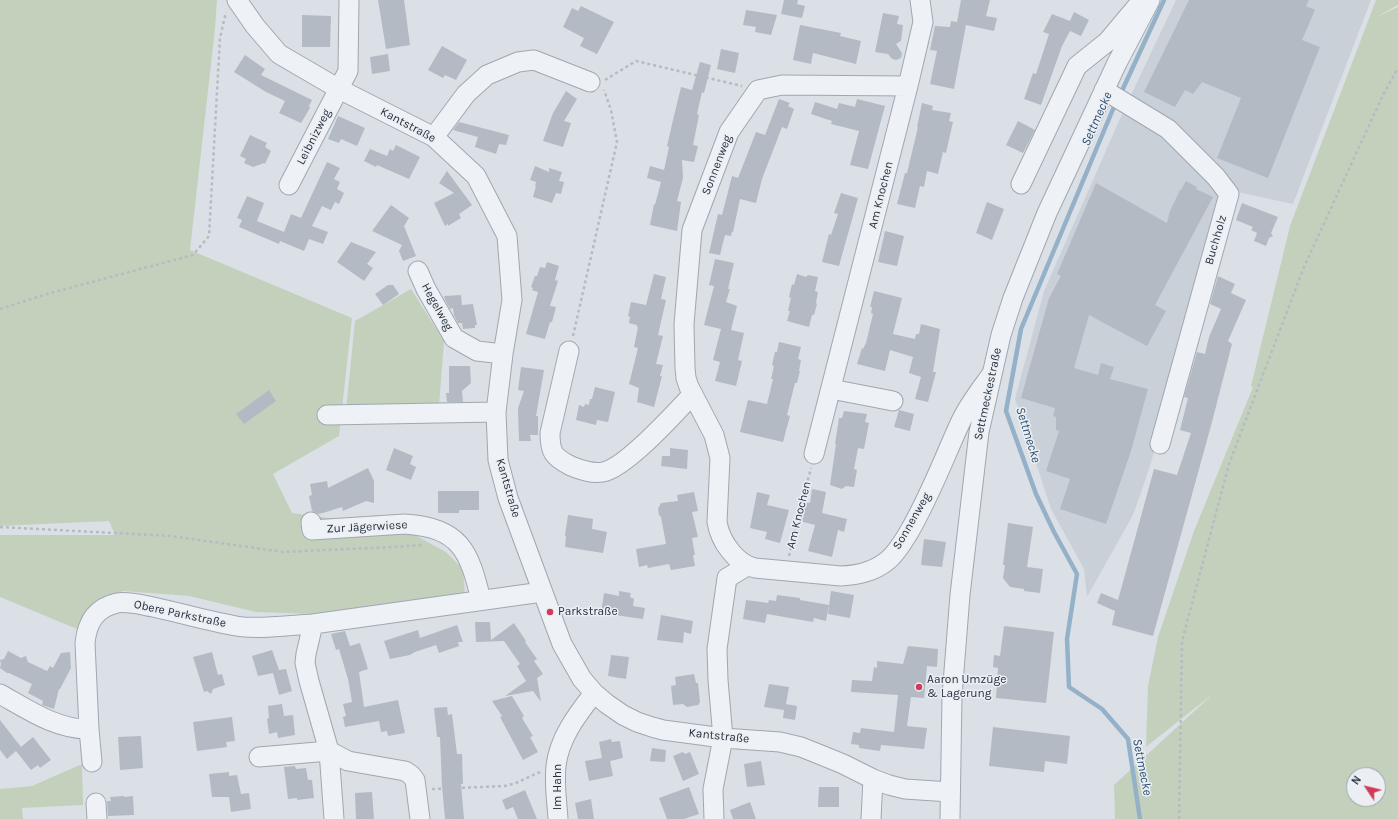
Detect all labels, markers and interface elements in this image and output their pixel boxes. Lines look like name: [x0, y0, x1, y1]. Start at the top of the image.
water label: Settmecke: [1078, 90, 1116, 148]
street label: Kantstraße: [378, 104, 438, 146]
street label: Leibnizweg: [294, 107, 334, 167]
street label: Sonnenweg: [699, 133, 735, 197]
street label: Am Knochen: [866, 160, 896, 230]
street label: Buchholz: [1202, 213, 1230, 267]
street label: Hegelweg: [418, 281, 456, 333]
street label: Settmeckestraße: [971, 346, 1005, 442]
water label: Settmecke: [1012, 405, 1044, 465]
street label: Kantstraße: [493, 457, 523, 519]
street label: Am Knochen: [784, 480, 814, 550]
street label: Sonnenweg: [890, 490, 934, 552]
street label: Zur Jägerwiese: [326, 518, 408, 536]
street label: Obere Parkstraße: [133, 597, 227, 631]
place label: Parkstraße: [558, 605, 618, 619]
marker: Parkstraße: [545, 607, 555, 617]
place label: Aaron Umzüge & Lagerung: [927, 673, 1006, 701]
marker: Aaron Umzüge & Lagerung: [914, 682, 924, 692]
street label: Kantstraße: [688, 726, 750, 746]
water label: Settmecke: [1129, 737, 1155, 797]
street label: Im Hahn: [551, 764, 565, 810]
north arrow: [1346, 767, 1386, 807]
text: N: [1349, 773, 1364, 787]

